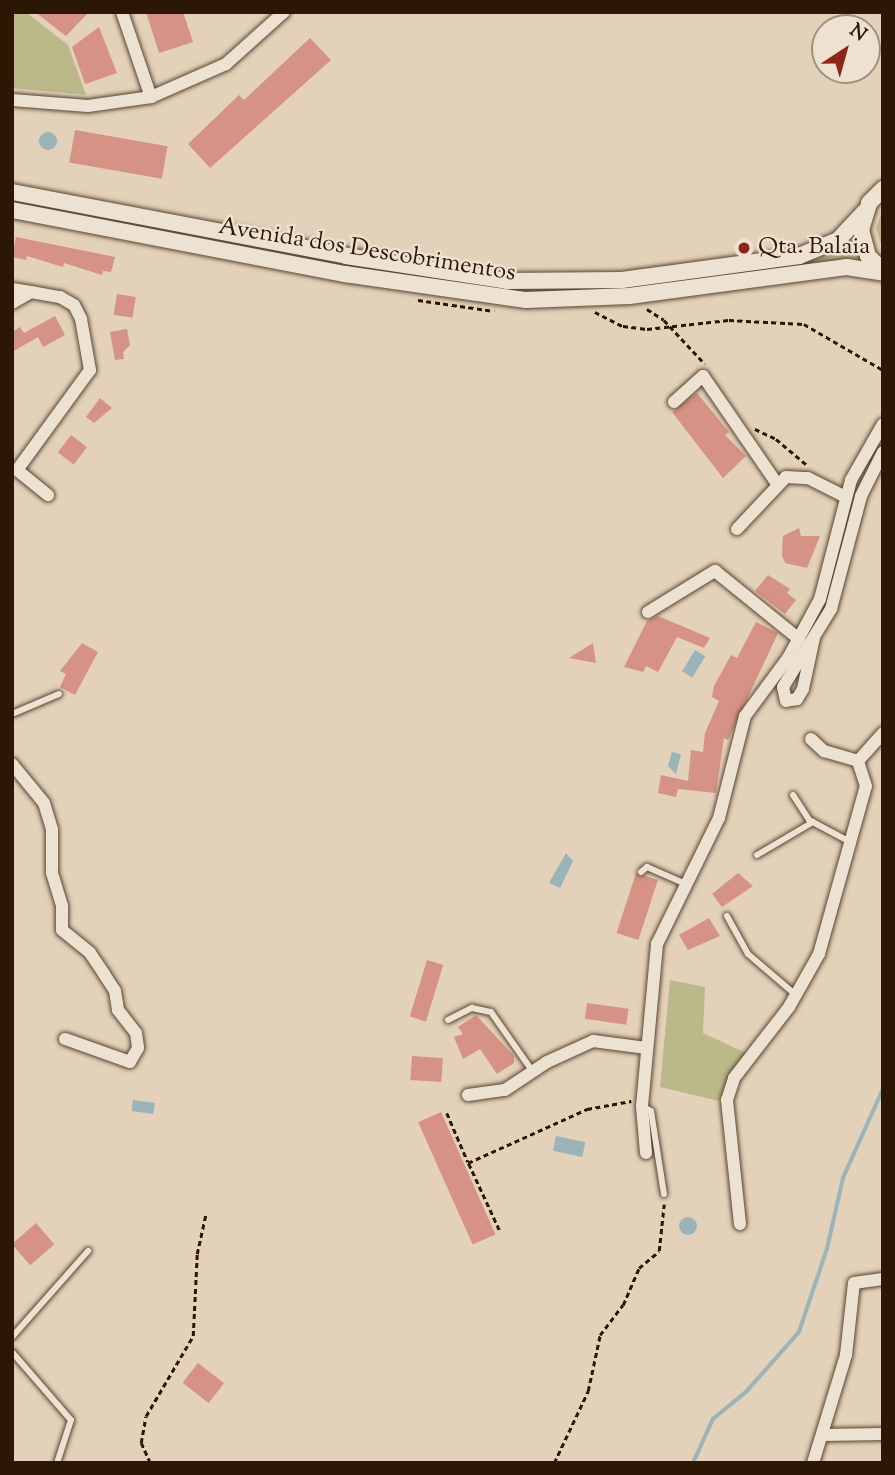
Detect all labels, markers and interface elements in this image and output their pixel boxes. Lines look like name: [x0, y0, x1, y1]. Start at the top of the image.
north arrow: [811, 14, 881, 84]
text: N: [843, 18, 872, 49]
street label: Avenida dos Descobrimentos: [216, 213, 518, 289]
place label: Qta. Balaia: [758, 234, 870, 262]
marker: Qta. Balaia: [736, 240, 752, 256]

